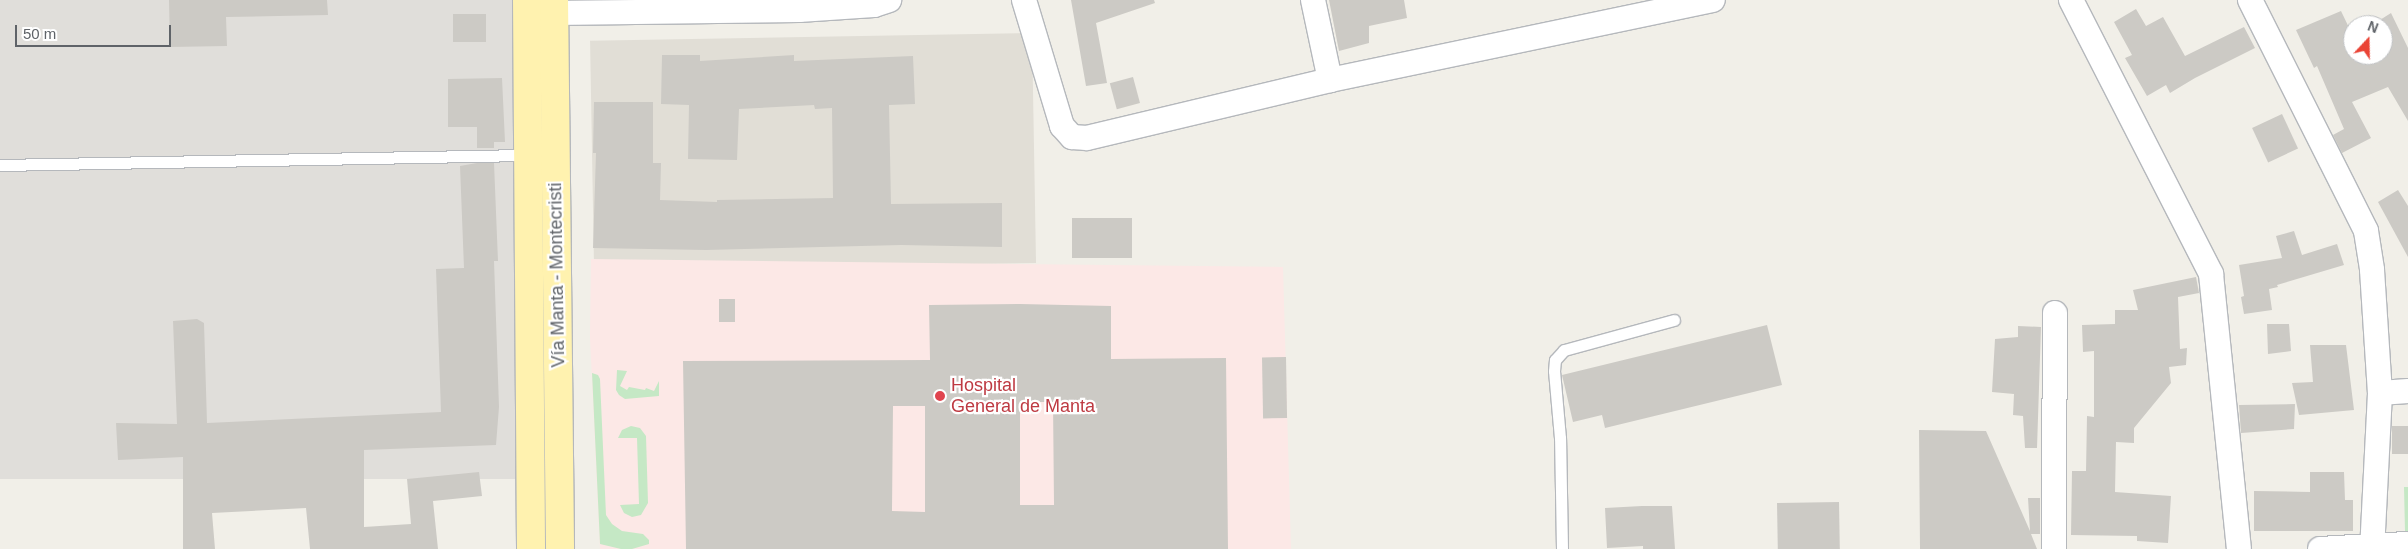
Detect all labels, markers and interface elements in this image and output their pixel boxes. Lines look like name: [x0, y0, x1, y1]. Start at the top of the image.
scale bar: [18, 15, 174, 47]
north arrow: [2343, 15, 2393, 65]
text: N: [2365, 18, 2381, 36]
text: 50 m: [23, 25, 56, 42]
street label: Vía Manta - Montecristi: [545, 182, 569, 368]
place label: Hospital General de Manta: [951, 375, 1095, 418]
marker: Hospital General de Manta: [933, 389, 947, 403]

